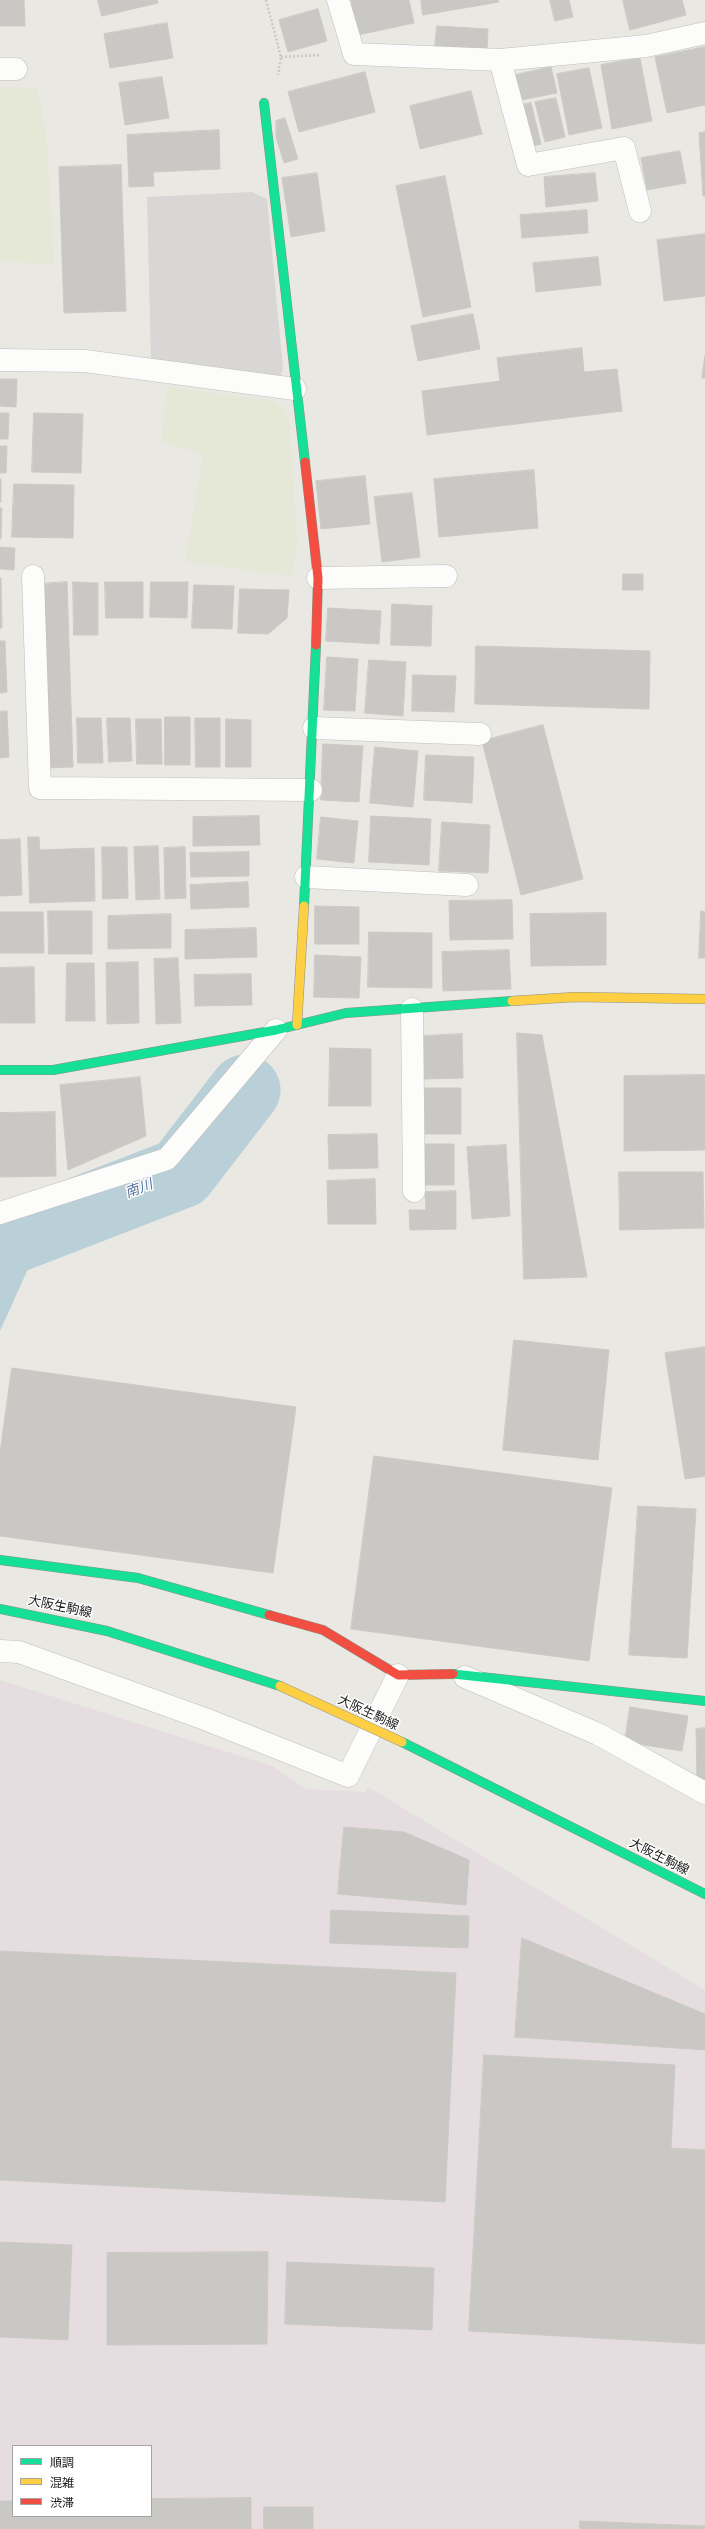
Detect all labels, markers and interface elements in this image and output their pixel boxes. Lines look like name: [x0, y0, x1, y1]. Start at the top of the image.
water label: 南川: [123, 1176, 155, 1202]
street label: 大阪生駒線: [27, 1593, 93, 1621]
street label: 大阪生駒線: [335, 1692, 401, 1734]
street label: 大阪生駒線: [627, 1835, 691, 1879]
legend: [12, 2445, 152, 2517]
text: 順調: [50, 2456, 74, 2470]
text: 混雑: [50, 2476, 74, 2490]
text: 渋滞: [50, 2496, 74, 2510]

